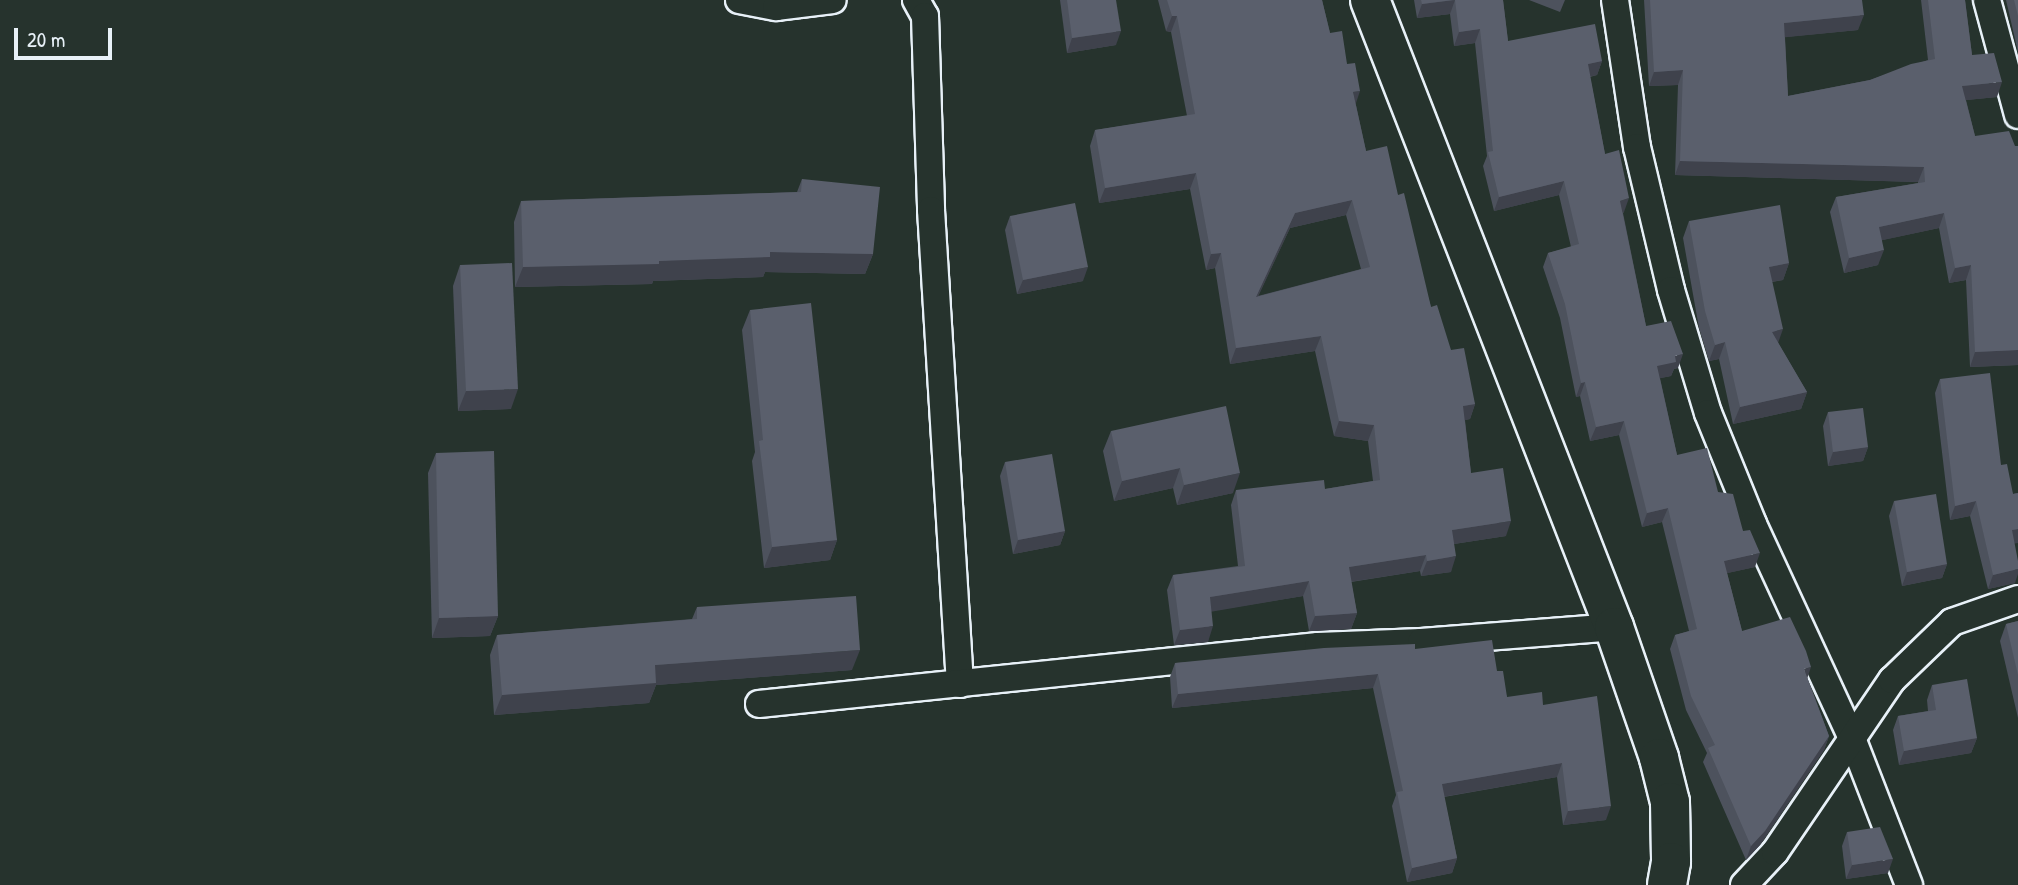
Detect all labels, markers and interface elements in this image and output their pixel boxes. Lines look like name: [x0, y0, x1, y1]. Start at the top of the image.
scale bar: [18, 14, 116, 58]
text: 20 m: [27, 25, 65, 54]

